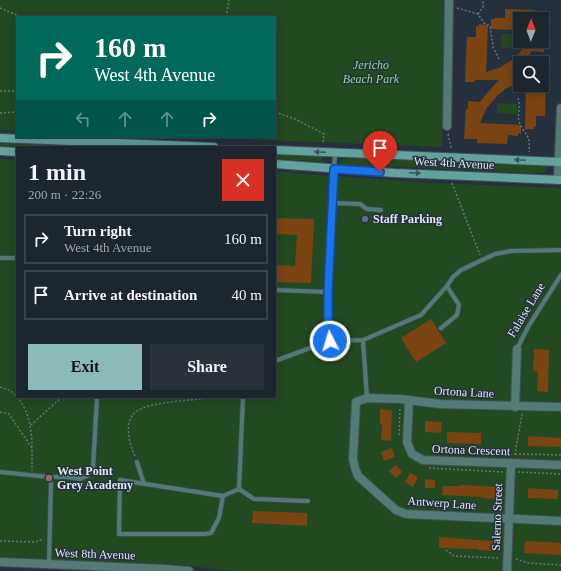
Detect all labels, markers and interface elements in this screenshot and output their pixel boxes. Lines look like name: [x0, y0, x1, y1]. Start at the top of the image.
north arrow: [513, 12, 549, 48]
map controls: [513, 12, 549, 92]
icon: right: [28, 32, 80, 84]
text: 160 m: [94, 32, 166, 63]
button: search: [513, 56, 549, 92]
park label: Jericho Beach Park: [343, 58, 400, 86]
text: West 4th Avenue: [94, 65, 215, 85]
icon: left: [72, 108, 94, 130]
icon: ahead: [114, 108, 136, 130]
icon: ahead: [156, 108, 178, 130]
icon: right: [198, 108, 220, 130]
pin: [363, 131, 397, 172]
icon: arrive: [369, 137, 391, 159]
one-way arrow: [314, 148, 326, 155]
street label: West 4th Avenue: [413, 154, 495, 172]
one-way arrow: [513, 157, 526, 163]
text: 1 min: [28, 159, 86, 185]
button: close: [222, 159, 264, 201]
one-way arrow: [409, 170, 421, 177]
text: 200 m · 22:26: [28, 187, 101, 202]
place label: Staff Parking: [373, 212, 442, 226]
marker: Staff Parking: [360, 214, 370, 224]
text: Turn right: [64, 223, 131, 239]
icon: right: [30, 228, 52, 250]
text: 160 m: [224, 231, 262, 247]
text: West 4th Avenue: [64, 240, 152, 255]
street label: Falaise Lane: [504, 280, 548, 340]
icon: arrive: [30, 284, 52, 306]
text: Arrive at destination: [64, 287, 197, 303]
text: 40 m: [232, 287, 262, 303]
position arrow: [309, 320, 351, 362]
button: Exit: [28, 344, 142, 390]
button: Share: [150, 344, 264, 390]
street label: Ortona Lane: [434, 383, 494, 401]
street label: Ortona Crescent: [432, 442, 511, 458]
place label: West Point Grey Academy: [57, 464, 133, 492]
marker: West Point Grey Academy: [44, 473, 54, 483]
street label: Salerno Street: [489, 482, 505, 551]
street label: Antwerp Lane: [407, 494, 477, 512]
street label: West 8th Avenue: [54, 546, 136, 562]

